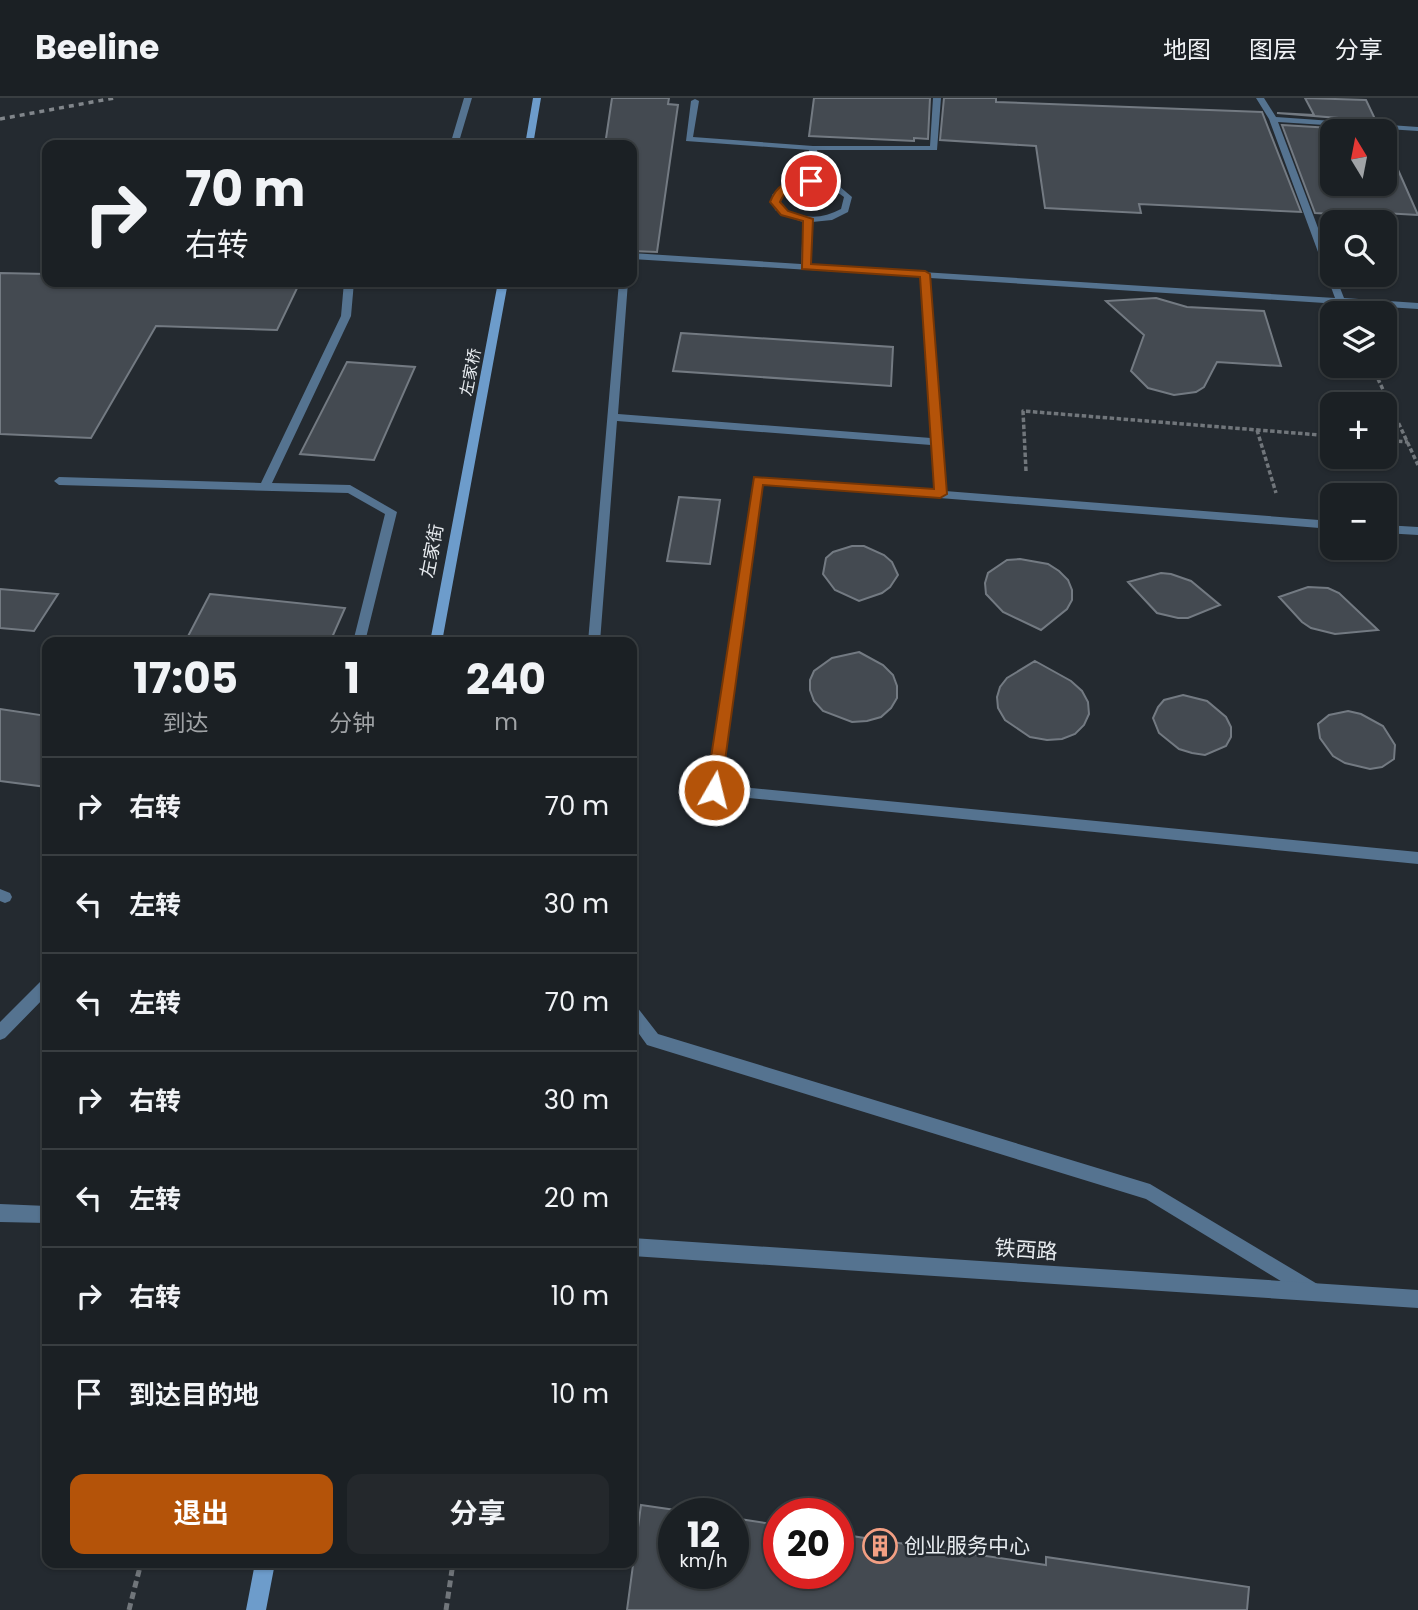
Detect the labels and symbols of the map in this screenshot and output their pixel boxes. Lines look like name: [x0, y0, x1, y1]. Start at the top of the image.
north arrow: [1320, 119, 1396, 196]
pin: [781, 151, 841, 211]
street label: 左家桥: [455, 346, 486, 398]
street label: 左家街: [414, 522, 449, 580]
position arrow: [677, 753, 751, 827]
street label: 铁西路: [994, 1233, 1058, 1266]
speed limit sign: 20: [763, 1498, 854, 1589]
building icon: 创业服务中心: [861, 1527, 899, 1565]
place label: 创业服务中心: [904, 1531, 1030, 1560]

